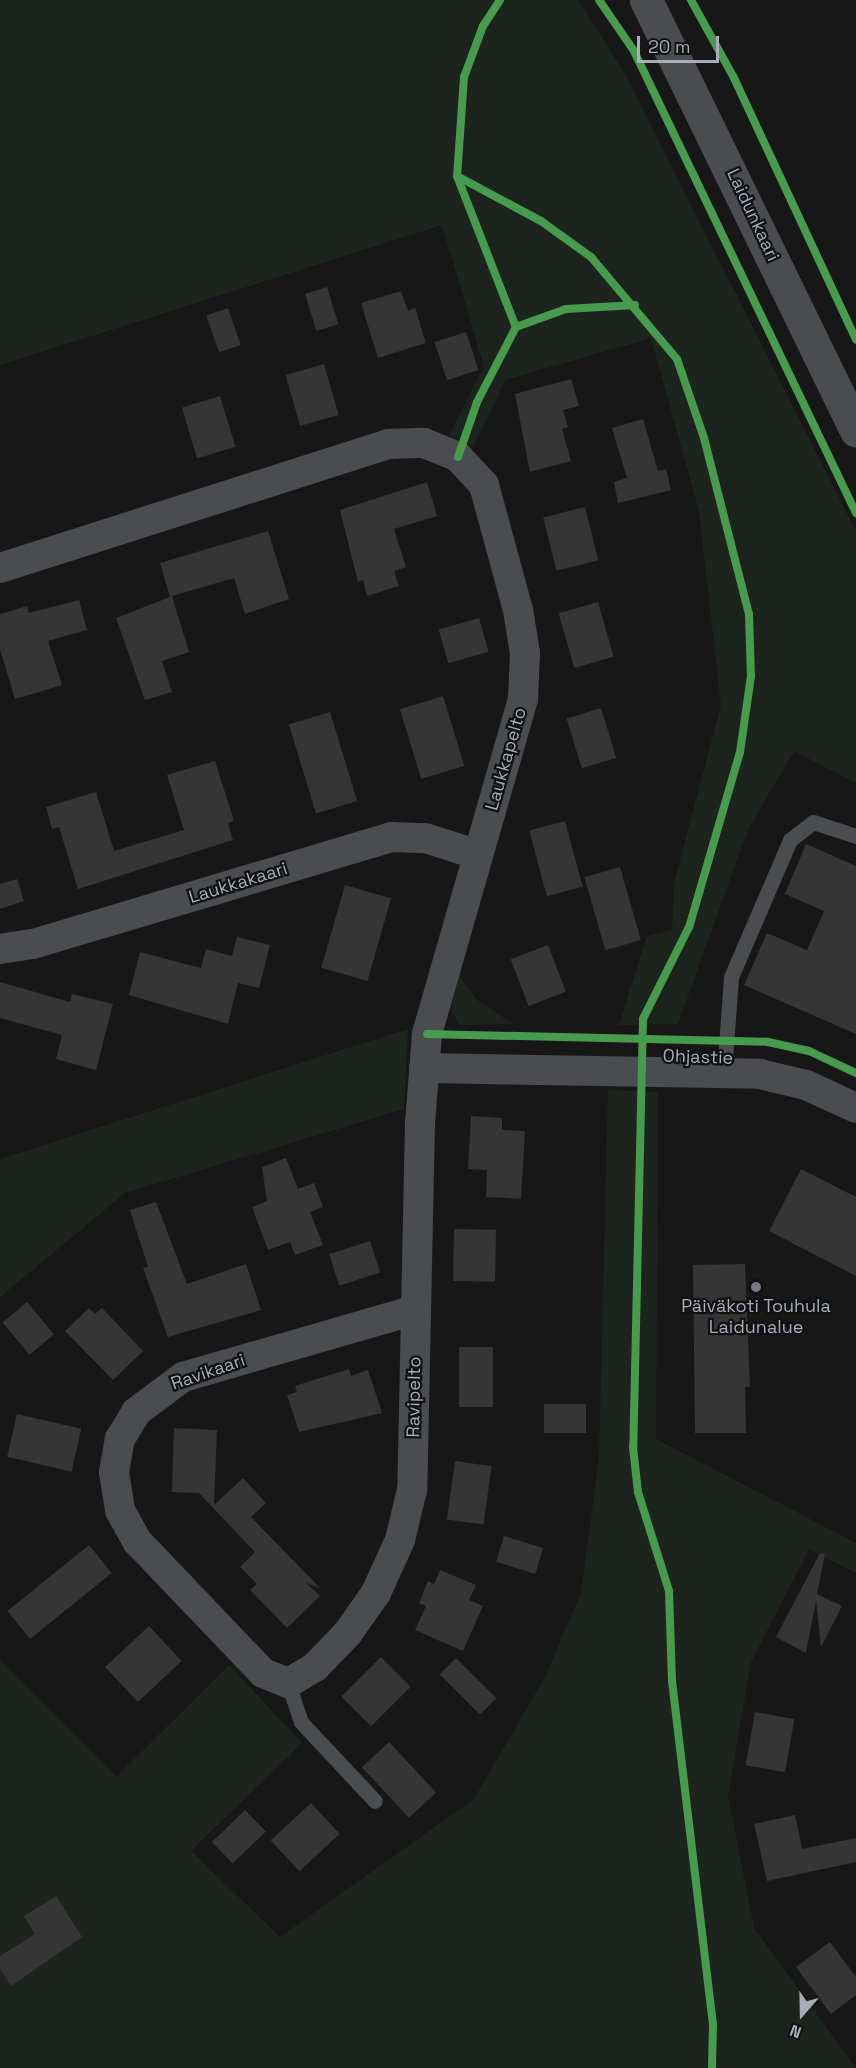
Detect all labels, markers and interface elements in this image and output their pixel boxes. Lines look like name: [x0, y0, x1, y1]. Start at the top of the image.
scale bar: [640, 24, 722, 62]
text: 20 m: [648, 35, 691, 58]
street label: Laidunkaari: [722, 165, 784, 265]
street label: Laukkapelto: [481, 705, 531, 813]
street label: Laukkakaari: [186, 858, 290, 908]
street label: Ohjastie: [662, 1045, 734, 1069]
marker: Päiväkoti Touhula Laidunalue: [749, 1280, 763, 1294]
place label: Päiväkoti Touhula Laidunalue: [681, 1296, 831, 1338]
street label: Ravikaari: [168, 1349, 248, 1395]
street label: Ravipelto: [402, 1356, 426, 1438]
north arrow: [772, 1984, 832, 2044]
text: N: [787, 2020, 804, 2043]

